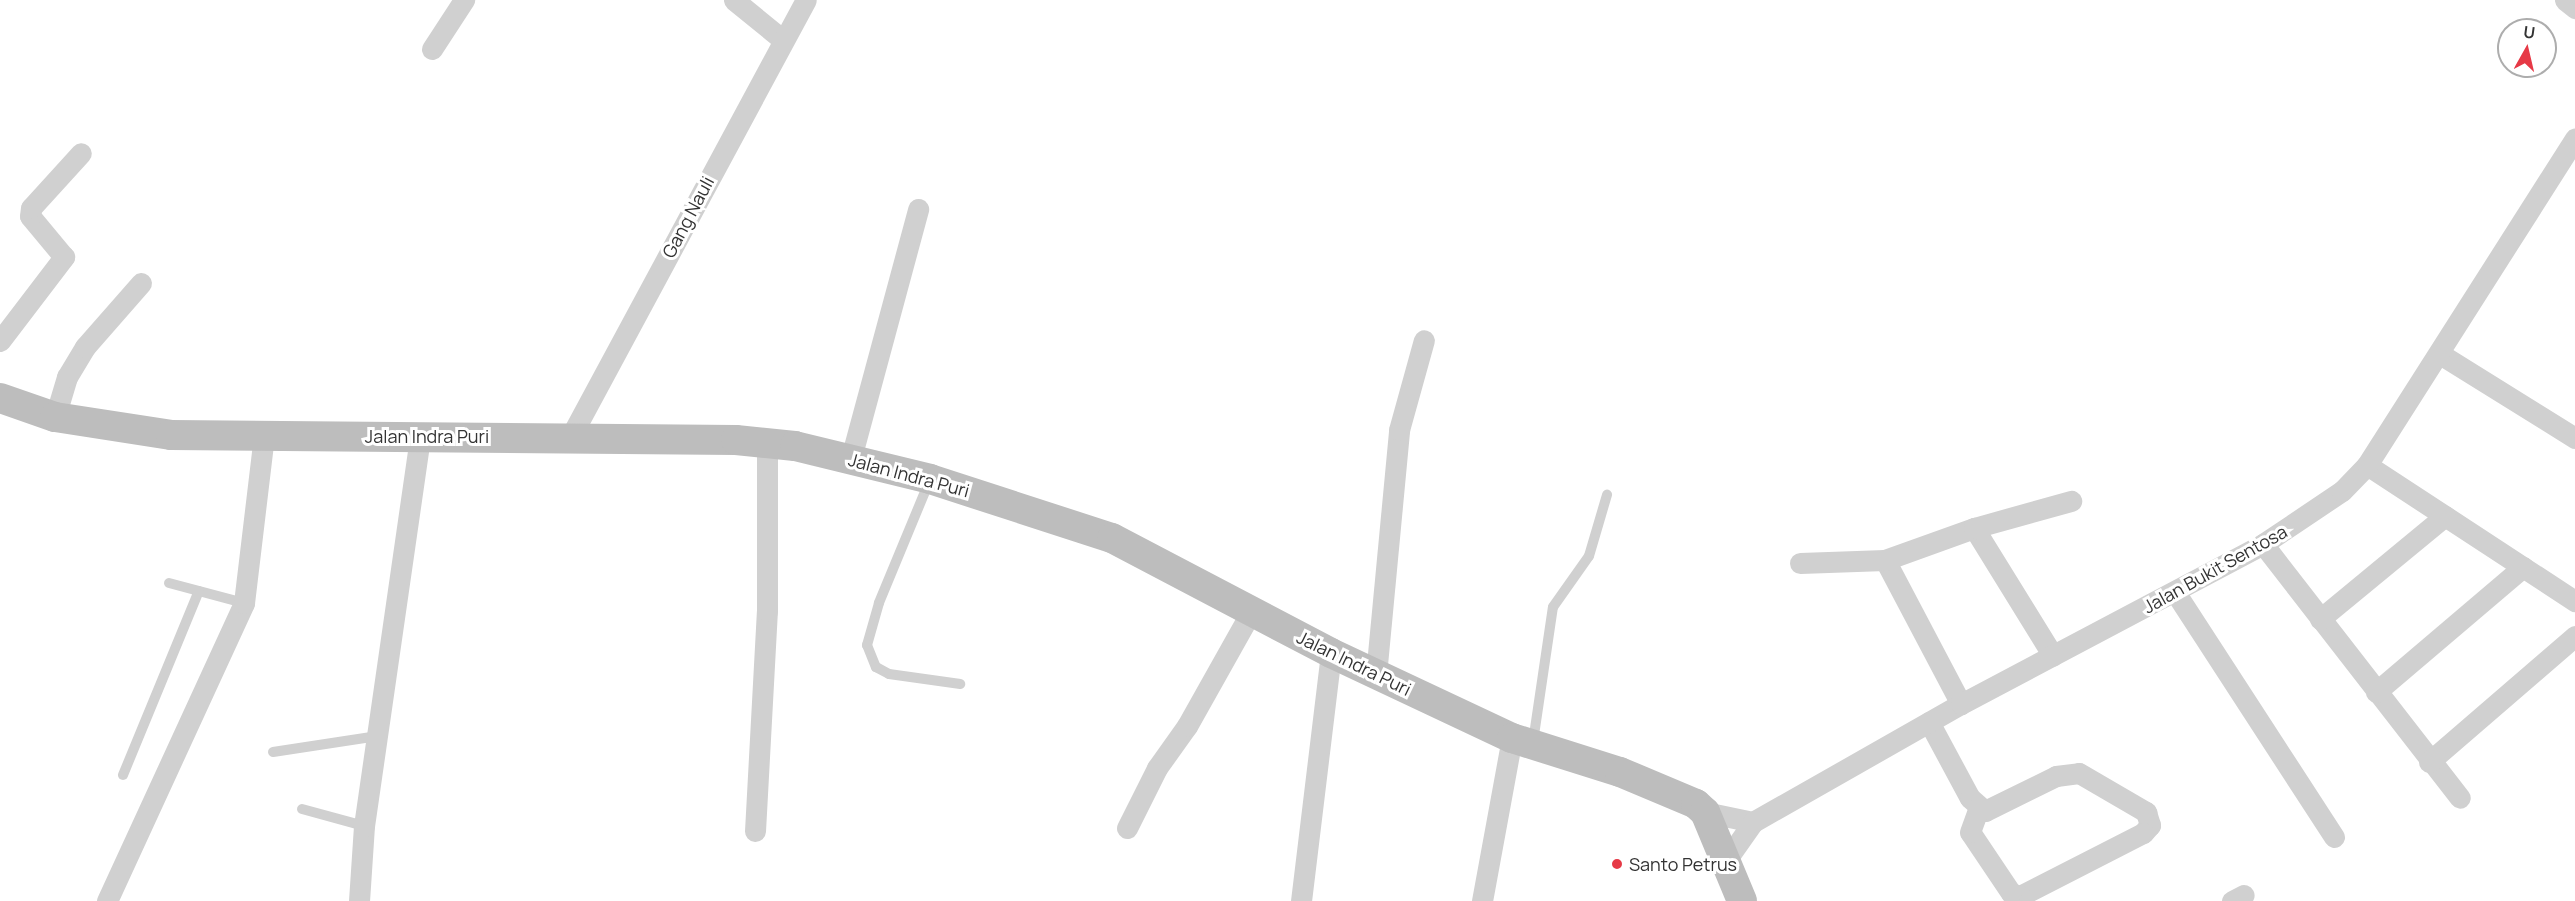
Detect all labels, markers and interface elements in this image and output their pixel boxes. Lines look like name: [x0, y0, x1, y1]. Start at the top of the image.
north arrow: [2497, 18, 2557, 78]
text: U: [2522, 20, 2536, 44]
street label: Gang Nauli: [658, 173, 718, 261]
street label: Jalan Indra Puri: [365, 425, 489, 447]
street label: Jalan Indra Puri: [846, 448, 972, 502]
street label: Jalan Bukit Sentosa: [2139, 520, 2291, 618]
street label: Jalan Indra Puri: [1293, 626, 1415, 700]
place label: Santo Petrus: [1629, 853, 1737, 875]
marker: Santo Petrus: [1610, 857, 1624, 871]

